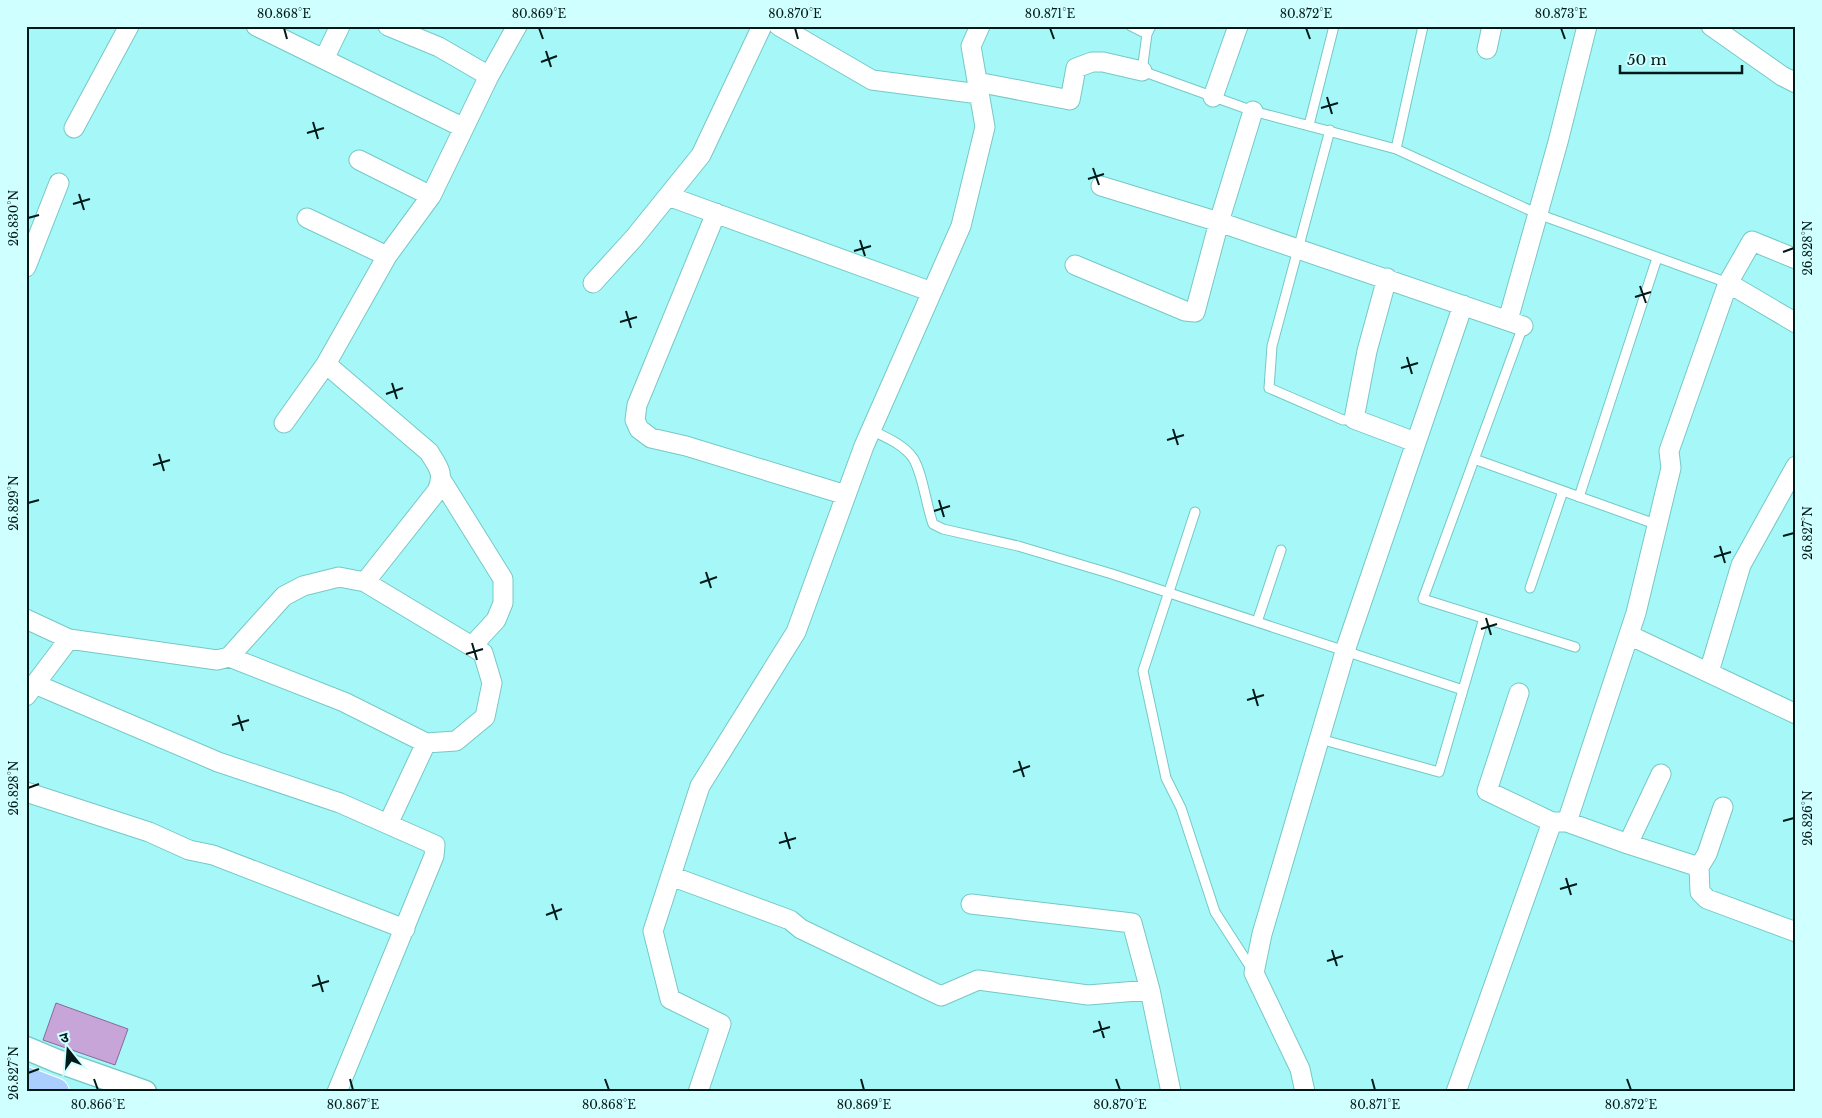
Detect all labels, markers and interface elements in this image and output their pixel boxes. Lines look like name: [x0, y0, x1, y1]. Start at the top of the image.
text: 80.868°E: [257, 6, 311, 21]
text: 80.869°E: [512, 6, 566, 21]
text: 80.870°E: [768, 6, 822, 21]
text: 80.871°E: [1025, 6, 1075, 21]
text: 80.872°E: [1280, 6, 1332, 21]
text: 80.873°E: [1535, 6, 1587, 21]
scale bar: [1620, 42, 1742, 74]
text: 50 m: [1627, 50, 1667, 69]
text: 26.830°N: [6, 190, 21, 246]
text: 26.828°N: [1800, 220, 1815, 276]
text: 26.829°N: [6, 475, 21, 531]
text: 26.827°N: [1800, 506, 1815, 560]
text: 26.828°N: [6, 760, 21, 816]
text: 26.826°N: [1800, 790, 1815, 846]
north arrow: [42, 1026, 92, 1076]
text: उ: [58, 1028, 72, 1047]
text: 26.827°N: [6, 1046, 21, 1100]
text: 80.866°E: [71, 1097, 125, 1112]
text: 80.867°E: [327, 1097, 380, 1112]
text: 80.868°E: [582, 1097, 636, 1112]
text: 80.869°E: [837, 1097, 891, 1112]
text: 80.870°E: [1093, 1097, 1147, 1112]
text: 80.871°E: [1350, 1097, 1400, 1112]
text: 80.872°E: [1605, 1097, 1657, 1112]

